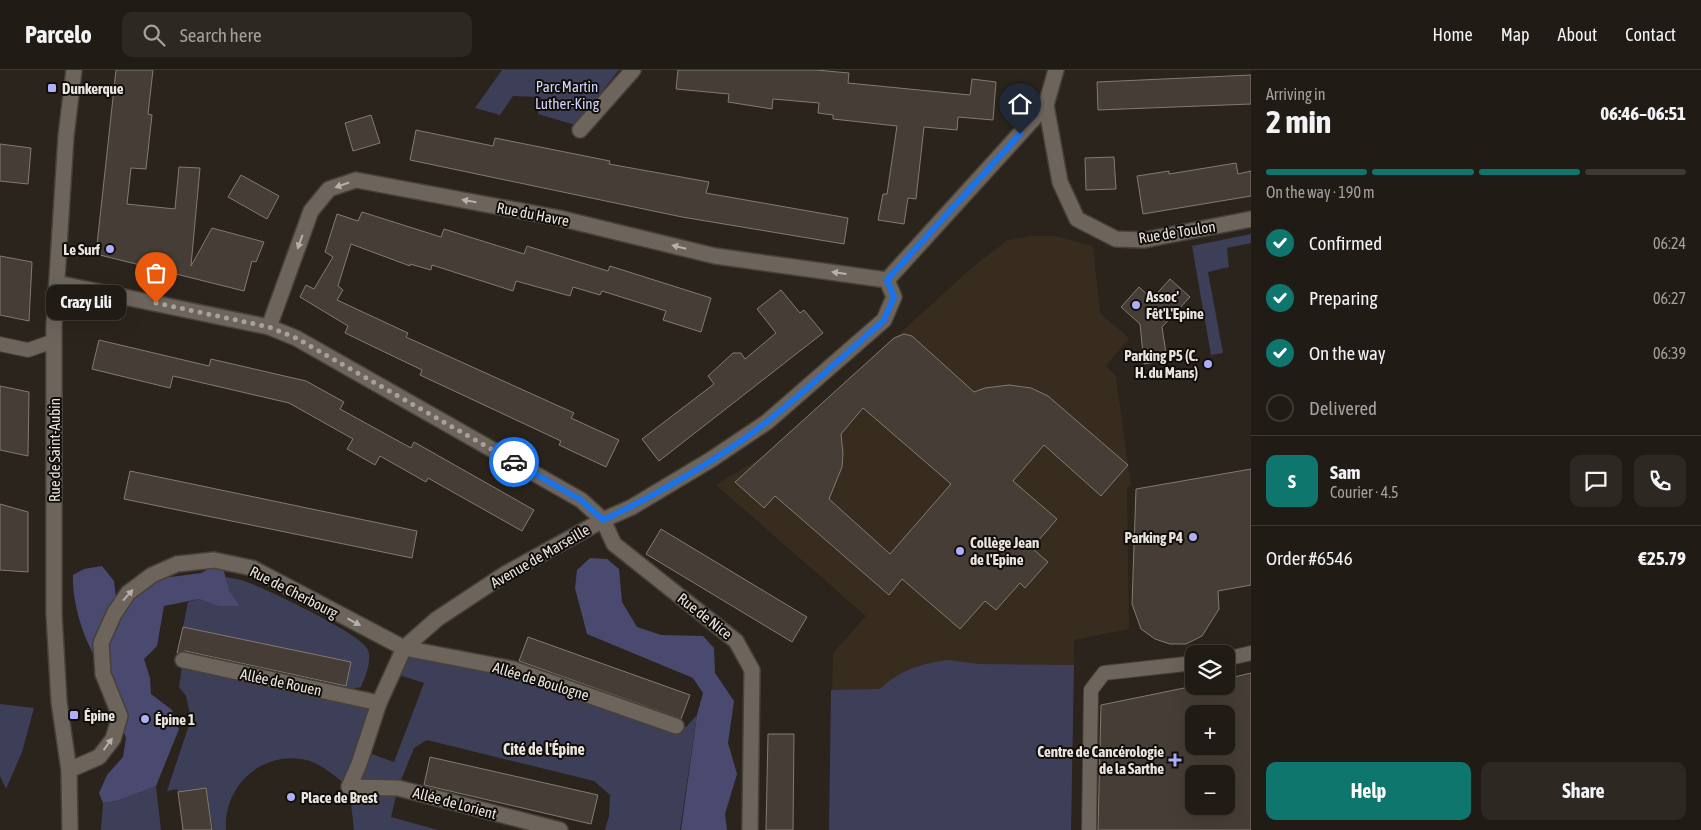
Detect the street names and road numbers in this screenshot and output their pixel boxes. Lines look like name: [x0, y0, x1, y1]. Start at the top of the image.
street label: Rue du Havre: [495, 199, 571, 229]
street label: Rue de Toulon: [1137, 218, 1217, 246]
street label: Rue de Saint-Aubin: [46, 398, 63, 502]
street label: Avenue de Marseille: [488, 521, 593, 591]
street label: Rue de Cherbourg: [247, 562, 341, 622]
street label: Rue de Nice: [674, 590, 736, 643]
street label: Allée de Boulogne: [491, 658, 591, 704]
street label: Allée de Rouen: [239, 665, 323, 699]
street label: Allée de Lorient: [411, 784, 499, 822]

